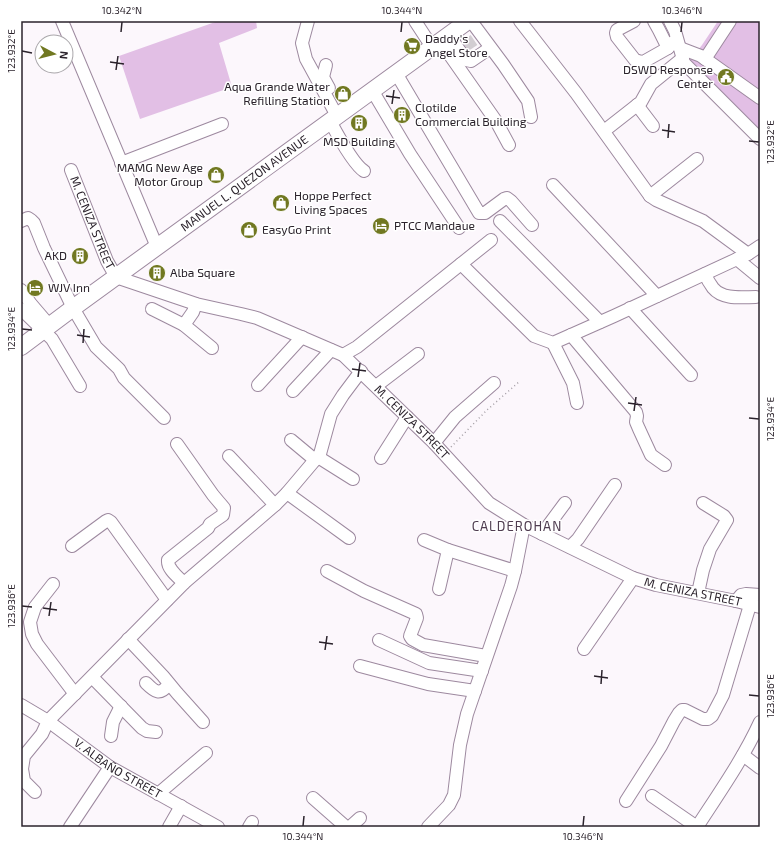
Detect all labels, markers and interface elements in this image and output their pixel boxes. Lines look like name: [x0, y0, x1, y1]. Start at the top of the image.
text: 10.342°N: [102, 4, 142, 16]
text: 10.344°N: [382, 4, 422, 16]
text: 10.346°N: [662, 4, 702, 16]
text: 123.932°E: [5, 29, 17, 73]
place label: Daddy's Angel Store: [425, 31, 488, 59]
north arrow: [34, 34, 74, 74]
supermarket icon: Daddy's Angel Store: [402, 36, 422, 56]
text: N: [57, 51, 71, 60]
place label: DSWD Response Center: [623, 62, 713, 90]
public building icon: DSWD Response Center: [716, 67, 736, 87]
place label: Aqua Grande Water Refilling Station: [224, 79, 330, 107]
shop icon: Aqua Grande Water Refilling Station: [333, 84, 353, 104]
place label: Clotilde Commercial Building: [415, 100, 527, 128]
building icon: Clotilde Commercial Building: [392, 105, 412, 125]
building icon: MSD Building: [349, 113, 369, 133]
text: 123.932°E: [764, 120, 776, 164]
street label: MANUEL L. QUEZON AVENUE: [177, 131, 311, 234]
place label: MSD Building: [323, 134, 395, 148]
place label: MAMG New Age Motor Group: [117, 160, 203, 188]
shop icon: MAMG New Age Motor Group: [206, 165, 226, 185]
street label: M. CENIZA STREET: [68, 174, 118, 272]
place label: Hoppe Perfect Living Spaces: [294, 188, 372, 216]
shop icon: Hoppe Perfect Living Spaces: [271, 193, 291, 213]
hotel icon: PTCC Mandaue: [371, 216, 391, 236]
place label: PTCC Mandaue: [394, 218, 475, 232]
shop icon: EasyGo Print: [239, 220, 259, 240]
place label: EasyGo Print: [262, 222, 332, 236]
building icon: AKD: [70, 246, 90, 266]
place label: AKD: [44, 248, 67, 262]
building icon: Alba Square: [147, 263, 167, 283]
place label: Alba Square: [170, 265, 235, 279]
hotel icon: WJV Inn: [25, 278, 45, 298]
place label: WJV Inn: [48, 280, 90, 294]
text: 123.934°E: [5, 307, 17, 351]
street label: M. CENIZA STREET: [372, 382, 453, 461]
text: 123.934°E: [764, 397, 776, 441]
district label: CALDEROHAN: [472, 518, 562, 534]
street label: M. CENIZA STREET: [643, 574, 743, 608]
text: 123.936°E: [5, 584, 17, 628]
text: 123.936°E: [764, 674, 776, 718]
street label: V. ALBAÑO STREET: [72, 735, 165, 800]
text: 10.344°N: [283, 830, 323, 842]
text: 10.346°N: [563, 830, 603, 842]

